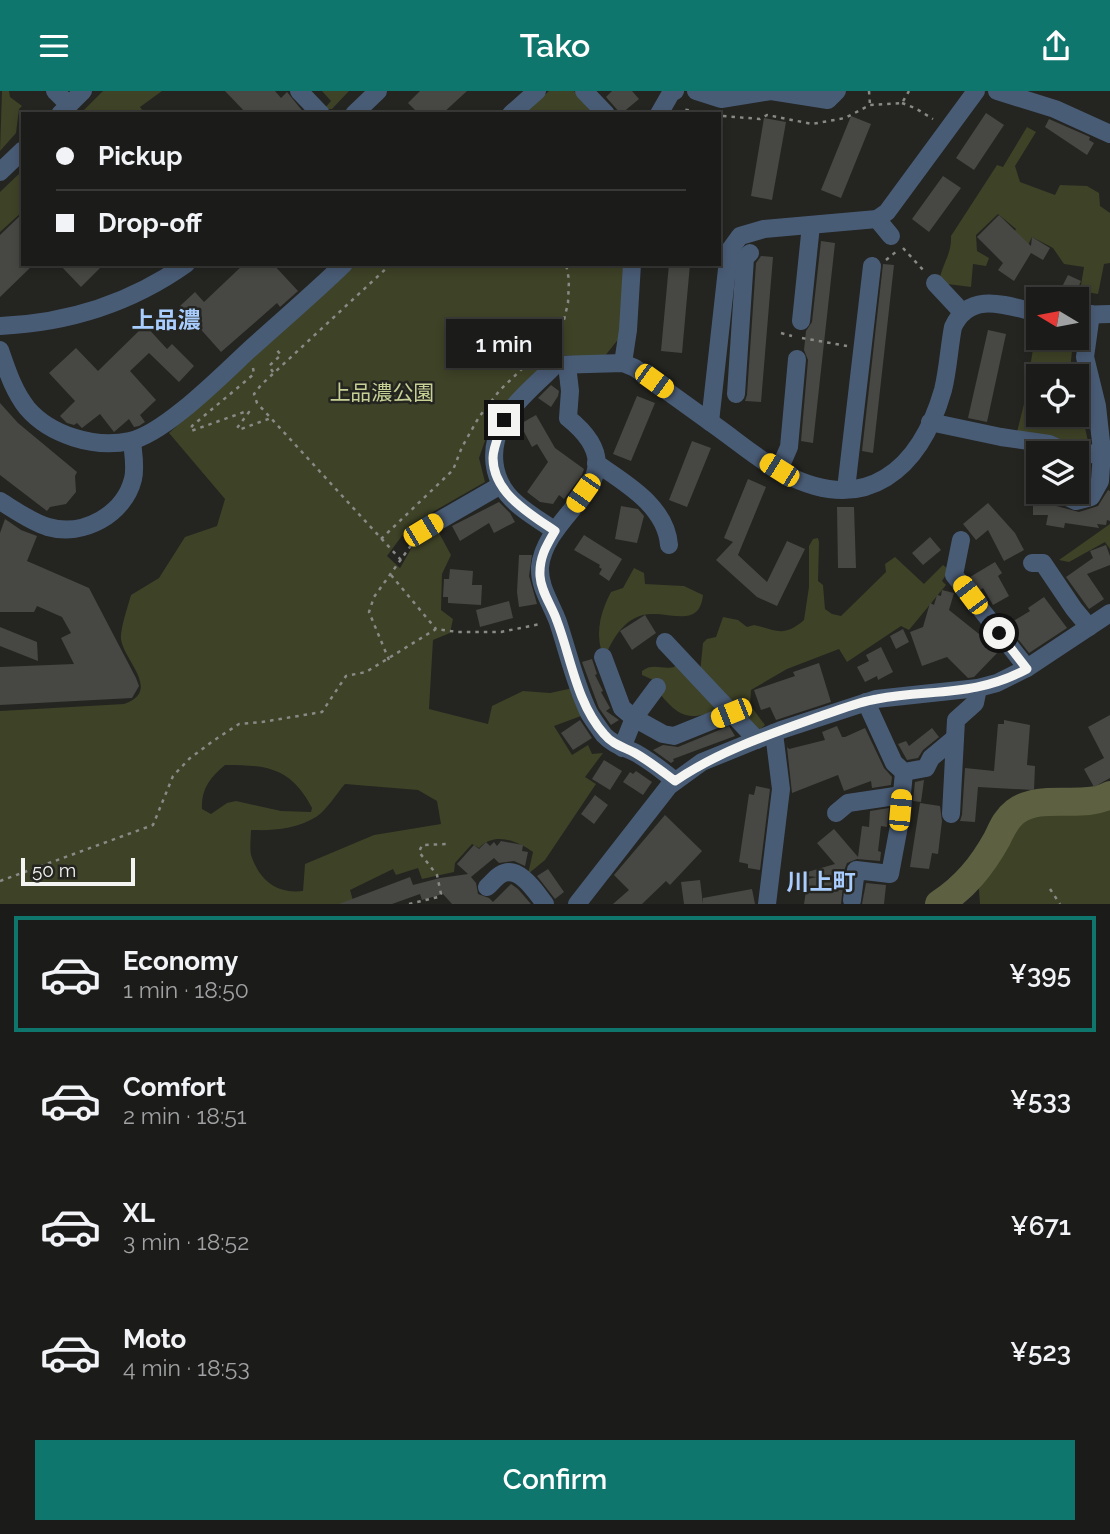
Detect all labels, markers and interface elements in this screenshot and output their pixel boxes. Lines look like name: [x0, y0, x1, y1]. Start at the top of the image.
icon: menu: [35, 27, 73, 65]
text: Tako: [520, 27, 590, 64]
icon: share: [1037, 27, 1075, 65]
text: Pickup: [98, 141, 183, 171]
text: Drop-off: [98, 208, 202, 238]
north arrow: [1026, 287, 1088, 350]
map controls: [1026, 287, 1089, 504]
district label: 上品濃: [132, 306, 201, 333]
callout: 1 min: [446, 319, 562, 367]
text: 1 min: [475, 330, 533, 357]
car: [631, 360, 678, 402]
button: locate: [1026, 364, 1089, 427]
park label: 上品濃公園: [330, 380, 435, 405]
route end: [488, 404, 520, 436]
button: layers: [1026, 441, 1089, 504]
car: [756, 450, 803, 490]
car: [563, 470, 604, 516]
car: [400, 510, 447, 550]
car: [949, 572, 992, 618]
route start: [983, 617, 1015, 649]
car: [708, 695, 755, 731]
car: [888, 788, 913, 832]
scale bar: [21, 855, 135, 887]
text: 50 m: [32, 859, 76, 881]
district label: 川上町: [787, 868, 856, 895]
icon: car: [39, 943, 102, 1006]
text: Economy: [123, 946, 238, 976]
text: ¥395: [1009, 959, 1071, 989]
text: 1 min · 18:50: [123, 976, 249, 1003]
icon: car: [39, 1069, 102, 1132]
text: Comfort: [123, 1072, 226, 1102]
text: ¥533: [1010, 1085, 1071, 1115]
text: 2 min · 18:51: [123, 1102, 247, 1129]
icon: car: [39, 1195, 102, 1258]
text: XL: [123, 1198, 155, 1228]
text: ¥671: [1011, 1211, 1071, 1241]
text: 3 min · 18:52: [123, 1228, 249, 1255]
icon: car: [39, 1321, 102, 1384]
text: Moto: [123, 1324, 186, 1354]
text: ¥523: [1010, 1337, 1071, 1367]
text: 4 min · 18:53: [123, 1354, 250, 1381]
button: Confirm: [35, 1440, 1075, 1520]

